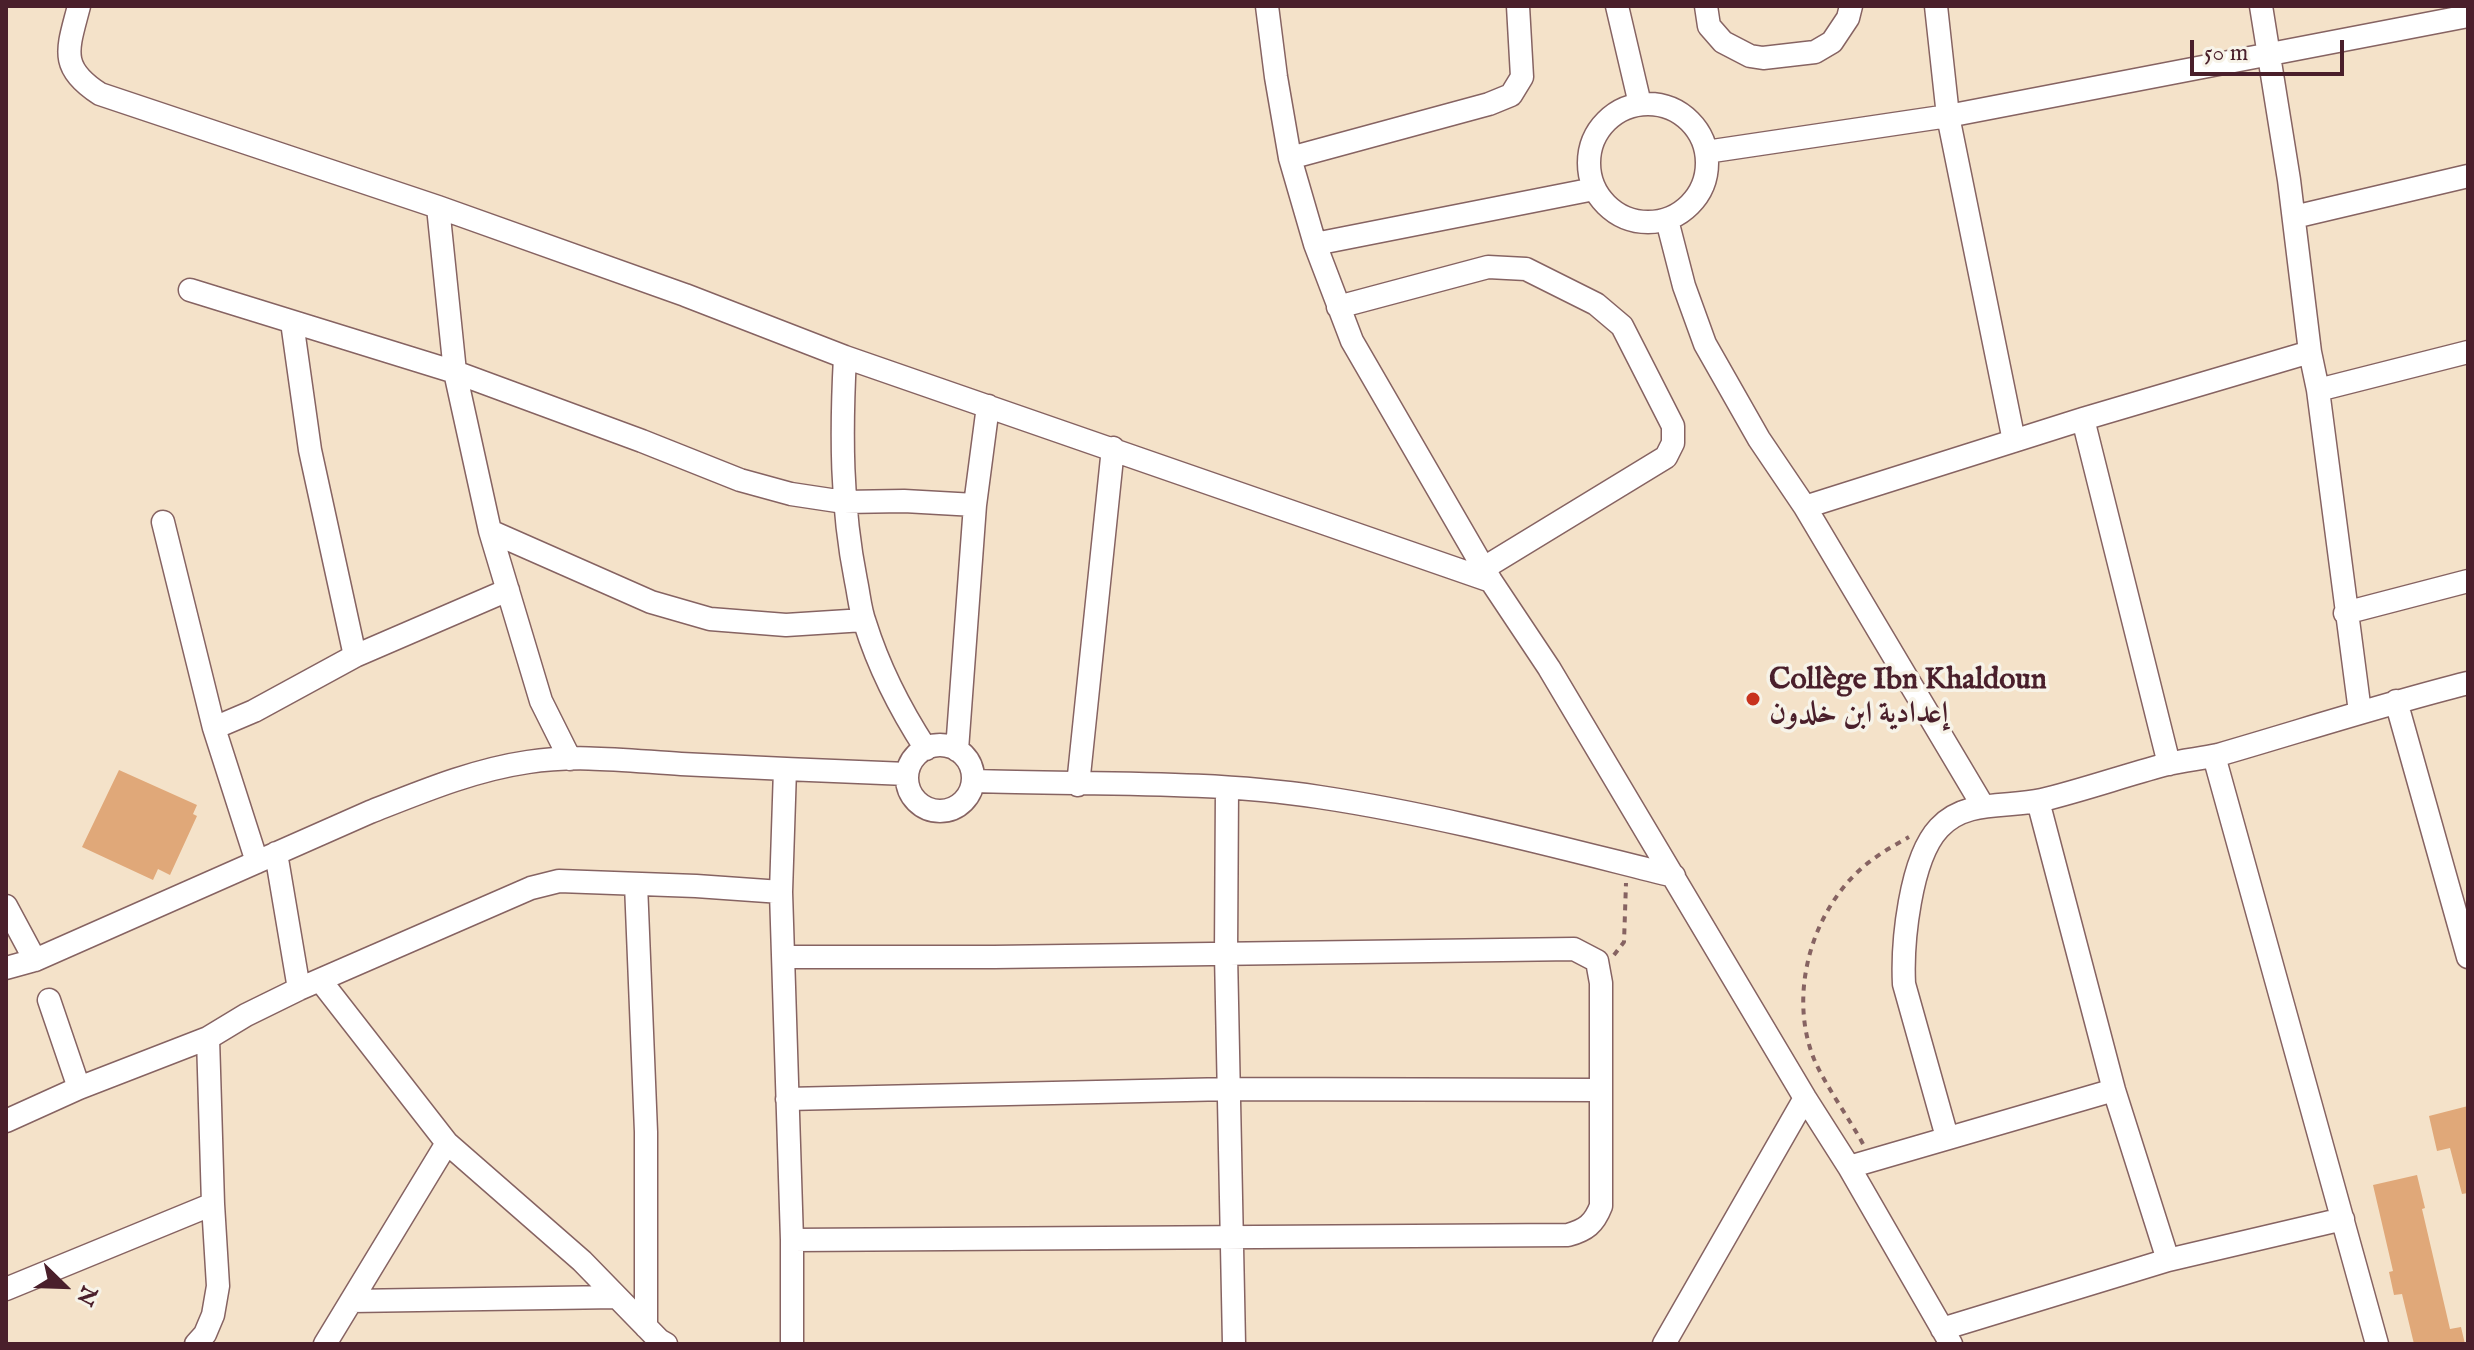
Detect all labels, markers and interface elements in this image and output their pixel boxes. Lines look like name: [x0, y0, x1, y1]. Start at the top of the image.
scale bar: [2194, 24, 2348, 74]
text: 50 m: [2204, 38, 2248, 69]
place label: Collège Ibn Khaldoun إعدادية ابن خلدون: [1769, 664, 2047, 734]
marker: Collège Ibn Khaldoun إعدادية ابن خلدون: [1744, 690, 1762, 708]
north arrow: [24, 1246, 104, 1326]
text: N: [69, 1281, 103, 1310]

